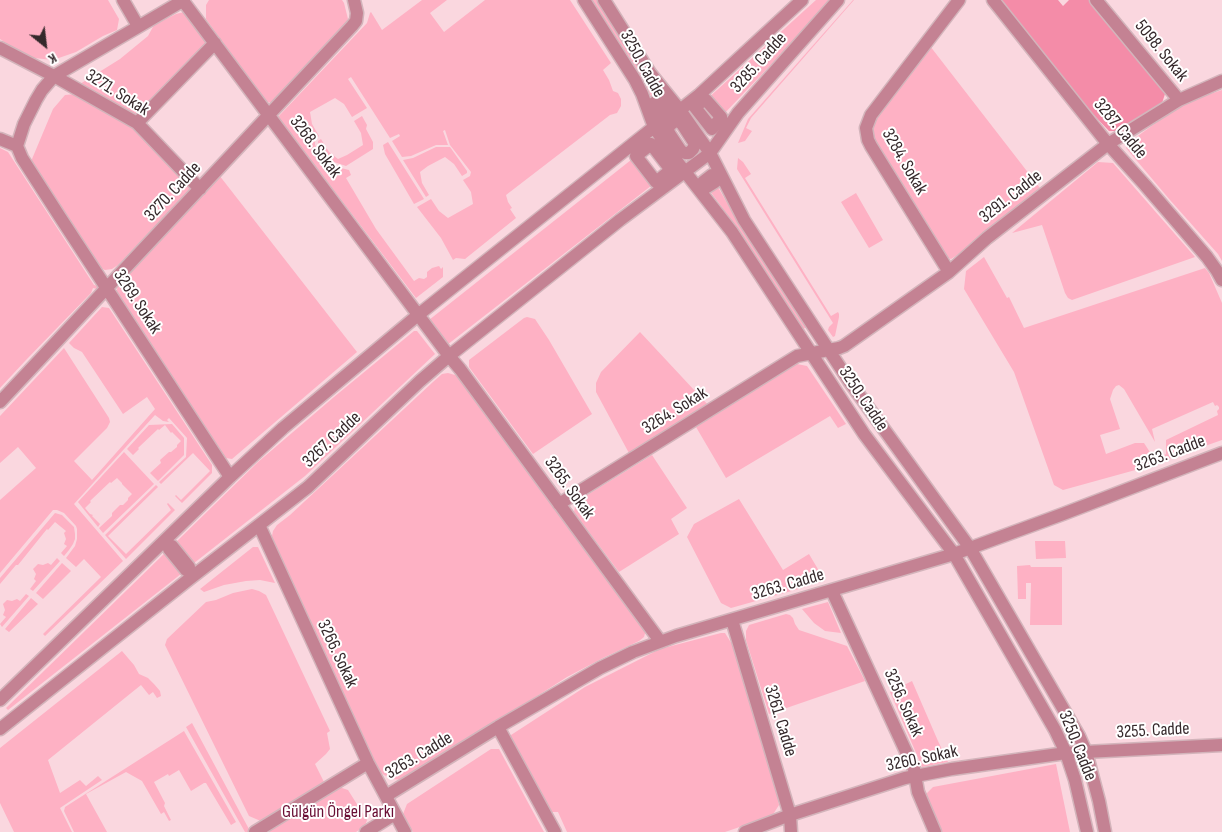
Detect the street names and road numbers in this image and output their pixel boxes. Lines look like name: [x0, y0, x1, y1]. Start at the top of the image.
street label: 5098. Sokak: [1130, 16, 1192, 86]
street label: 3250. Cadde: [615, 27, 669, 101]
street label: 3285. Cadde: [726, 28, 792, 98]
street label: 3271. Sokak: [81, 65, 153, 121]
street label: 3287. Cadde: [1089, 94, 1151, 164]
street label: 3268. Sokak: [284, 111, 346, 183]
street label: 3284. Sokak: [876, 125, 932, 199]
street label: 3270. Cadde: [140, 158, 206, 226]
street label: 3291. Cadde: [975, 166, 1047, 228]
street label: 3269. Sokak: [108, 266, 166, 338]
street label: 3250. Cadde: [833, 362, 893, 436]
street label: 3264. Sokak: [638, 383, 712, 439]
street label: 3267. Cadde: [298, 407, 366, 473]
street label: 3263. Cadde: [1131, 431, 1209, 477]
street label: 3265. Sokak: [539, 452, 599, 524]
street label: 3263. Cadde: [749, 564, 827, 606]
street label: 3266. Sokak: [312, 617, 362, 691]
street label: 3256. Sokak: [879, 666, 927, 740]
street label: 3261. Cadde: [759, 683, 801, 759]
street label: 3250. Cadde: [1053, 708, 1101, 784]
street label: 3255. Cadde: [1116, 718, 1190, 744]
street label: 3263. Cadde: [382, 728, 456, 784]
street label: 3260. Sokak: [884, 741, 960, 777]

